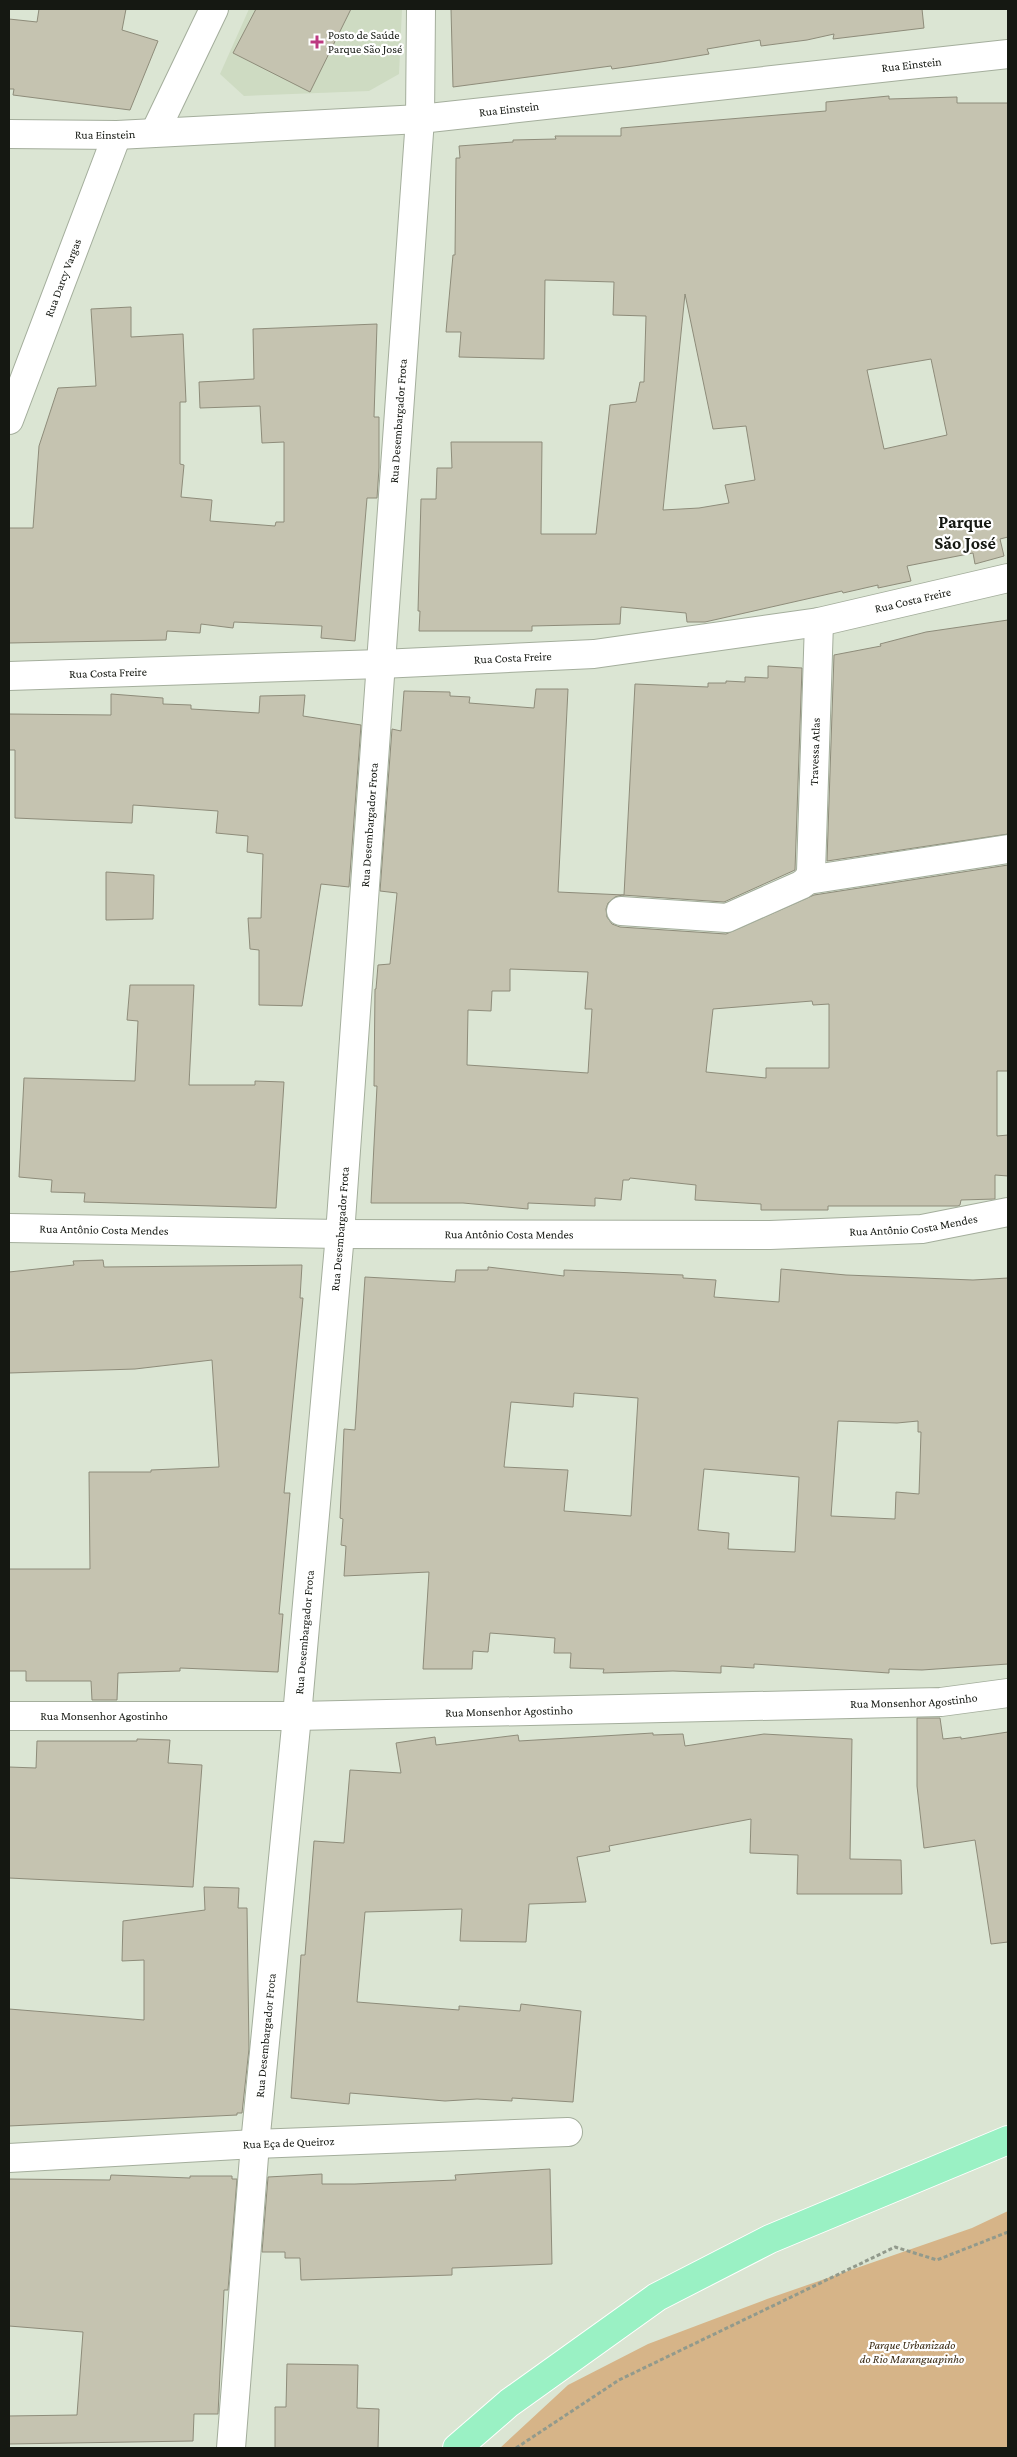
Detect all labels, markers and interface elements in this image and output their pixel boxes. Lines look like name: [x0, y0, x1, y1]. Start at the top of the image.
place label: Posto de Saúde Parque São José: [328, 28, 402, 56]
marker: Posto de Saúde Parque São José: [310, 35, 324, 49]
street label: Rua Einstein: [881, 54, 943, 75]
street label: Rua Einstein: [478, 99, 540, 119]
street label: Rua Einstein: [75, 127, 136, 142]
street label: Rua Darcy Vargas: [42, 236, 84, 319]
street label: Rua Desembargador Frota: [387, 358, 410, 484]
district label: Parque Săo José: [934, 512, 996, 553]
street label: Rua Costa Freire: [873, 585, 952, 616]
street label: Rua Costa Freire: [474, 649, 552, 667]
street label: Rua Costa Freire: [69, 665, 147, 681]
street label: Travessa Atlas: [807, 717, 823, 786]
street label: Rua Desembargador Frota: [358, 762, 381, 888]
street label: Rua Desembargador Frota: [328, 1166, 352, 1292]
street label: Rua Antônio Costa Mendes: [849, 1211, 979, 1239]
street label: Rua Antônio Costa Mendes: [39, 1222, 169, 1238]
street label: Rua Antônio Costa Mendes: [444, 1227, 574, 1242]
street label: Rua Desembargador Frota: [292, 1569, 317, 1695]
street label: Rua Monsenhor Agostinho: [850, 1690, 978, 1711]
street label: Rua Monsenhor Agostinho: [445, 1703, 573, 1720]
street label: Rua Monsenhor Agostinho: [40, 1709, 168, 1723]
street label: Rua Desembargador Frota: [253, 1972, 279, 2098]
street label: Rua Eça de Queiroz: [242, 2134, 335, 2152]
park label: Parque Urbanizado do Rio Maranguapinho: [860, 2338, 964, 2366]

